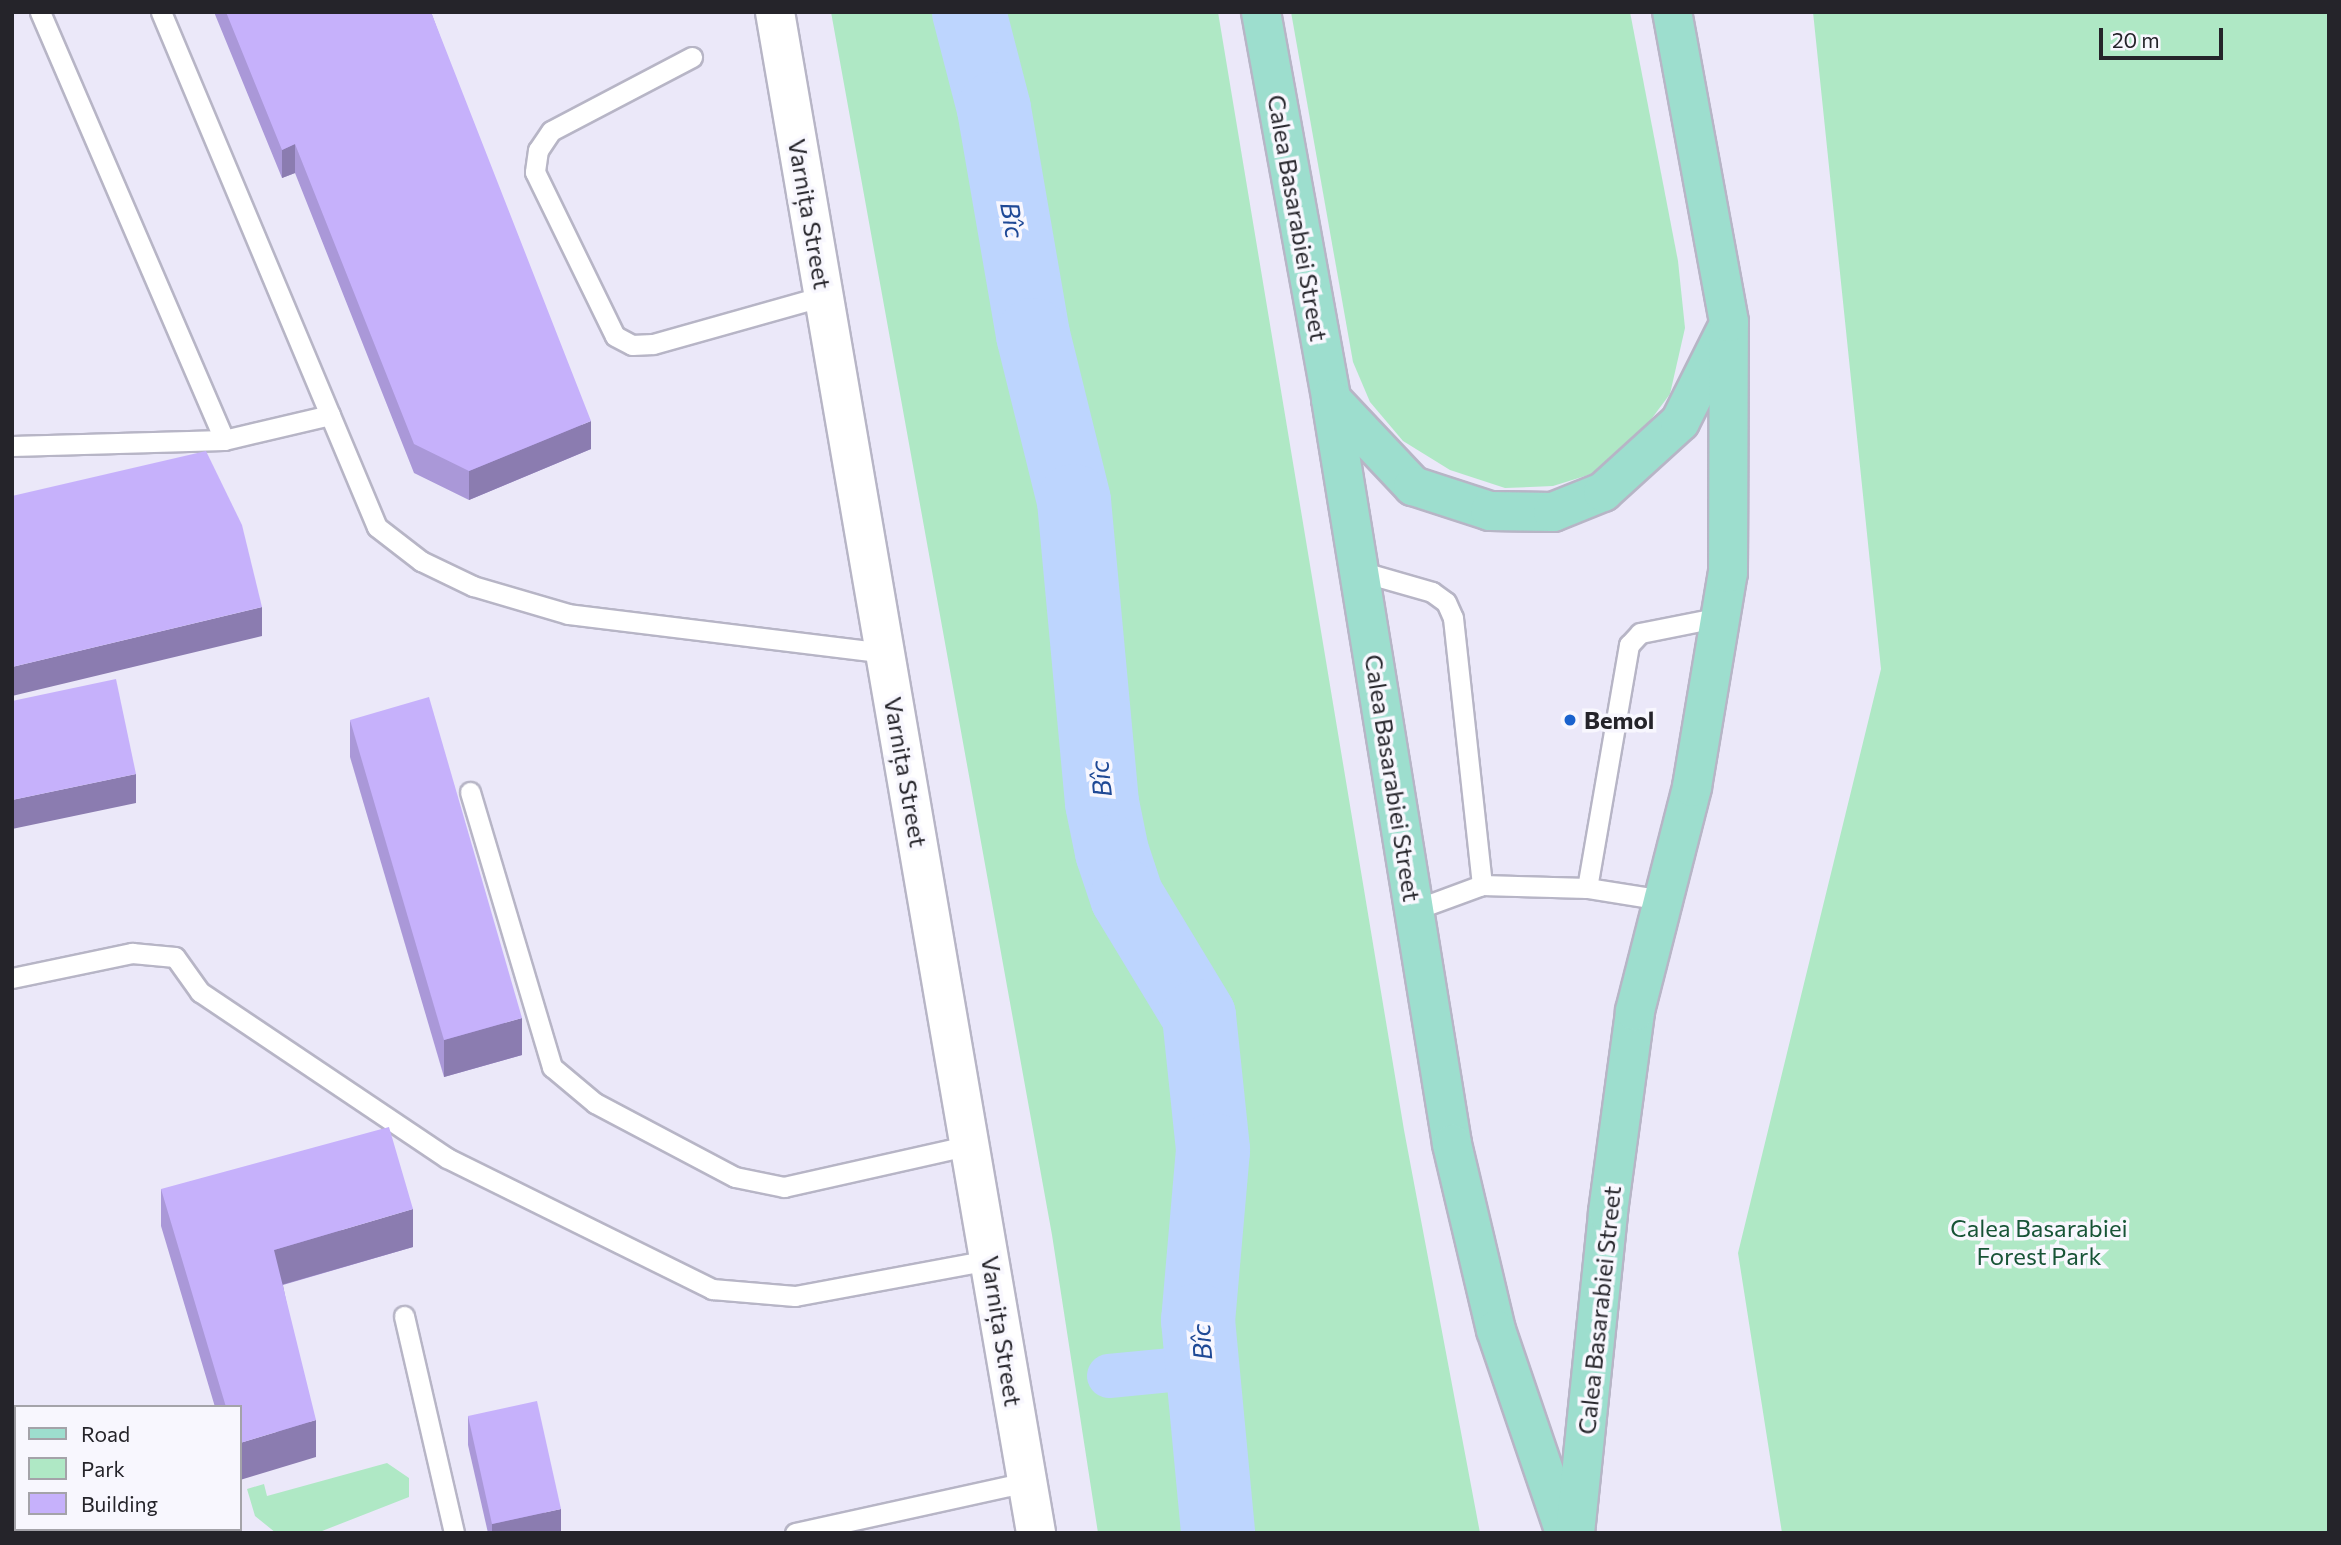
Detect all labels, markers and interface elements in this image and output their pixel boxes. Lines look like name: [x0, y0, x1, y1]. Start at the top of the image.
scale bar: [2103, 14, 2227, 58]
text: 20 m: [2112, 27, 2160, 52]
street label: Calea Basarabiei Street: [1262, 92, 1334, 344]
street label: Varnița Street: [783, 137, 837, 291]
water label: Bîc: [994, 199, 1032, 241]
street label: Calea Basarabiei Street: [1359, 652, 1427, 904]
street label: Varnița Street: [879, 695, 933, 849]
place label: Bemol: [1584, 706, 1654, 734]
marker: Bemol: [1562, 712, 1578, 728]
water label: Bîc: [1083, 759, 1117, 799]
street label: Calea Basarabiei Street: [1572, 1184, 1626, 1436]
park label: Calea Basarabiei Forest Park: [1950, 1214, 2128, 1270]
street label: Varnița Street: [976, 1254, 1028, 1408]
water label: Bîc: [1184, 1323, 1218, 1361]
legend: [14, 1405, 242, 1531]
text: Road: [81, 1421, 130, 1446]
text: Park: [81, 1456, 125, 1481]
text: Building: [81, 1491, 158, 1516]

